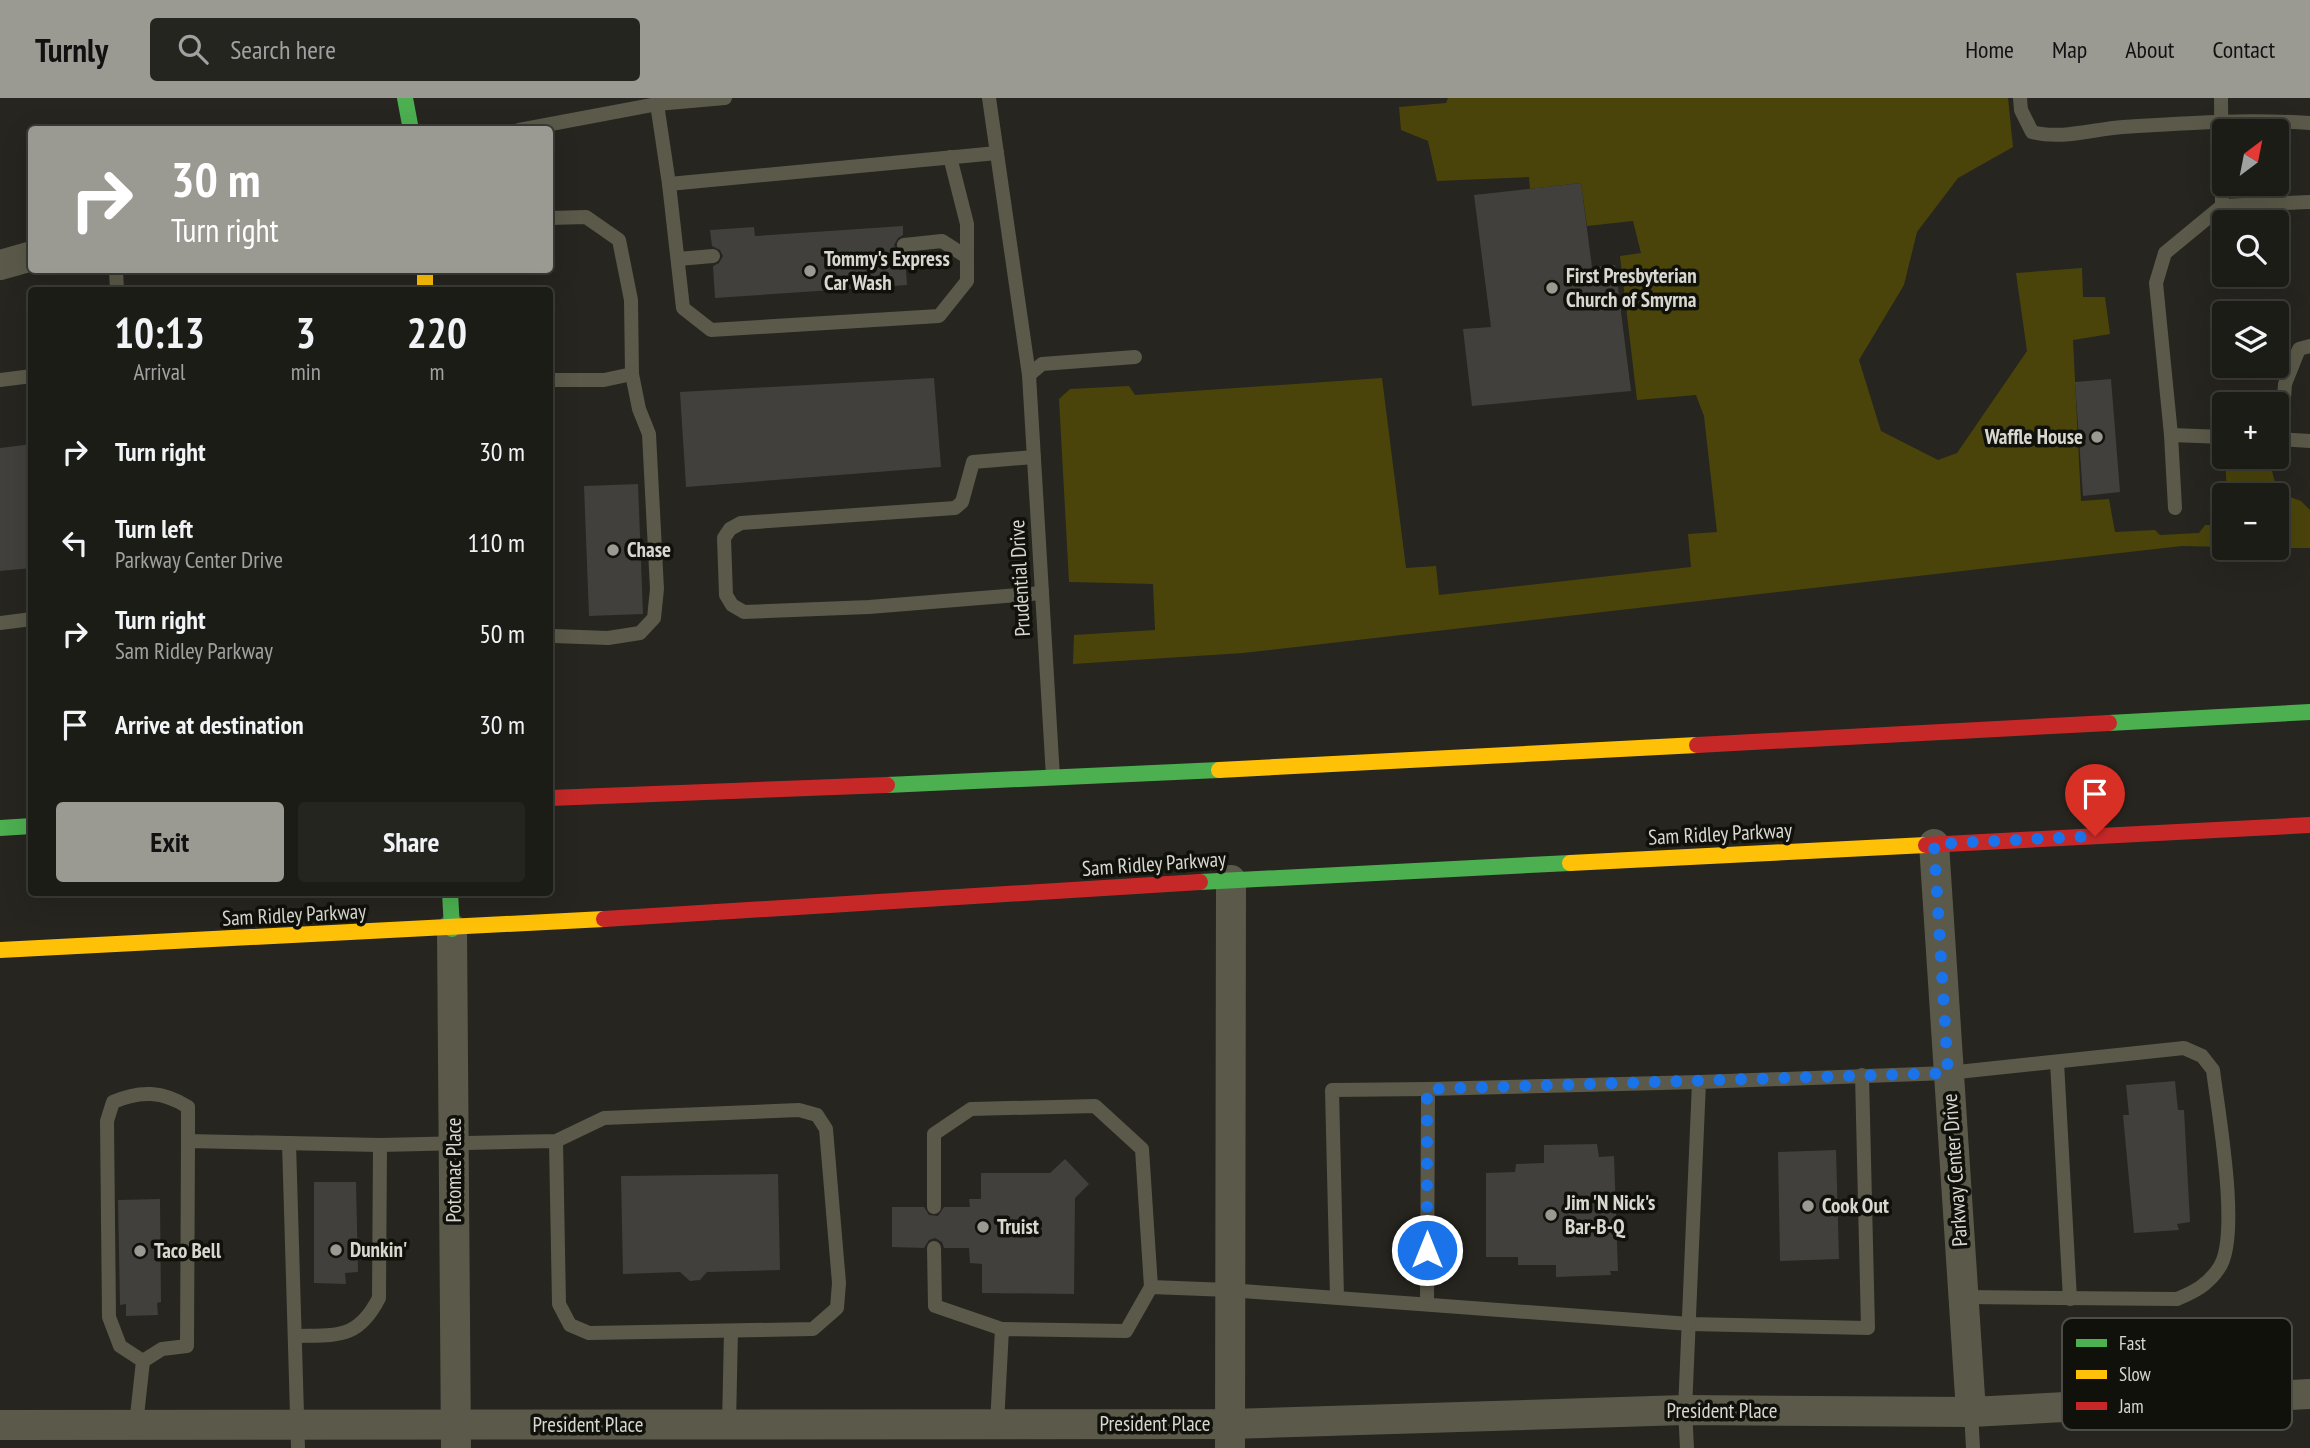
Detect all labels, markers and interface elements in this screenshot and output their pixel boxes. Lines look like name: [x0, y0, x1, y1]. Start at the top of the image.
search box: [150, 18, 640, 81]
text: Turnly: [35, 28, 108, 71]
icon: search: [174, 30, 212, 68]
text: Search here: [230, 33, 336, 66]
text: Home: [1965, 34, 2014, 65]
text: Map: [2052, 34, 2087, 65]
text: About: [2125, 34, 2174, 65]
text: Contact: [2212, 34, 2275, 65]
north arrow: [2212, 119, 2289, 196]
map controls: [2212, 119, 2289, 560]
text: 30 m: [171, 147, 260, 211]
icon: right: [56, 154, 147, 245]
text: Turn right: [171, 209, 279, 251]
button: search: [2212, 210, 2289, 287]
place label: Tommy's Express Car Wash: [824, 245, 950, 296]
place label: First Presbyterian Church of Smyrna: [1566, 262, 1697, 313]
marker: Tommy's Express Car Wash: [802, 263, 818, 279]
marker: First Presbyterian Church of Smyrna: [1544, 280, 1560, 296]
button: layers: [2212, 301, 2289, 378]
text: 10:13: [114, 305, 205, 360]
text: 3: [296, 305, 316, 360]
text: 220: [407, 305, 467, 360]
text: Arrival: [133, 357, 185, 386]
text: min: [291, 357, 321, 386]
text: m: [429, 357, 444, 386]
button: +: [2212, 392, 2289, 469]
place label: Waffle House: [1984, 423, 2083, 450]
marker: Waffle House: [2089, 429, 2105, 445]
icon: right: [56, 433, 94, 471]
text: Turn right: [115, 435, 206, 468]
text: 30 m: [479, 435, 525, 468]
button: −: [2212, 483, 2289, 560]
text: Turn left: [115, 512, 193, 545]
street label: Prudential Drive: [1003, 519, 1036, 637]
icon: left: [56, 524, 94, 562]
text: 110 m: [467, 526, 525, 559]
place label: Chase: [627, 536, 671, 563]
marker: Chase: [605, 542, 621, 558]
text: Parkway Center Drive: [115, 545, 283, 574]
text: Turn right: [115, 603, 206, 636]
icon: right: [56, 615, 94, 653]
text: 50 m: [479, 617, 525, 650]
text: Sam Ridley Parkway: [115, 636, 273, 665]
icon: arrive: [56, 706, 94, 744]
text: Arrive at destination: [115, 708, 304, 741]
text: 30 m: [479, 708, 525, 741]
pin: [2065, 764, 2125, 836]
icon: arrive: [2076, 775, 2114, 813]
button: Exit: [56, 802, 284, 882]
button: Share: [298, 802, 525, 882]
street label: Sam Ridley Parkway: [1647, 816, 1793, 851]
street label: Sam Ridley Parkway: [1081, 845, 1227, 882]
street label: Sam Ridley Parkway: [221, 897, 367, 932]
street label: Parkway Center Drive: [1936, 1093, 1973, 1247]
street label: Potomac Place: [440, 1118, 467, 1222]
place label: Jim 'N Nick's Bar-B-Q: [1564, 1189, 1655, 1240]
place label: Cook Out: [1822, 1192, 1889, 1219]
marker: Cook Out: [1800, 1198, 1816, 1214]
marker: Jim 'N Nick's Bar-B-Q: [1543, 1207, 1559, 1223]
place label: Truist: [997, 1213, 1039, 1240]
position arrow: [1390, 1213, 1464, 1287]
marker: Truist: [975, 1219, 991, 1235]
place label: Dunkin': [350, 1236, 407, 1263]
place label: Taco Bell: [154, 1237, 222, 1264]
marker: Dunkin': [328, 1242, 344, 1258]
marker: Taco Bell: [132, 1243, 148, 1259]
legend: [2062, 1318, 2292, 1430]
text: Fast: [2119, 1331, 2147, 1355]
text: Slow: [2119, 1362, 2152, 1386]
text: Jam: [2118, 1394, 2144, 1418]
street label: President Place: [1667, 1397, 1777, 1424]
street label: President Place: [1100, 1410, 1210, 1437]
street label: President Place: [533, 1411, 643, 1438]

